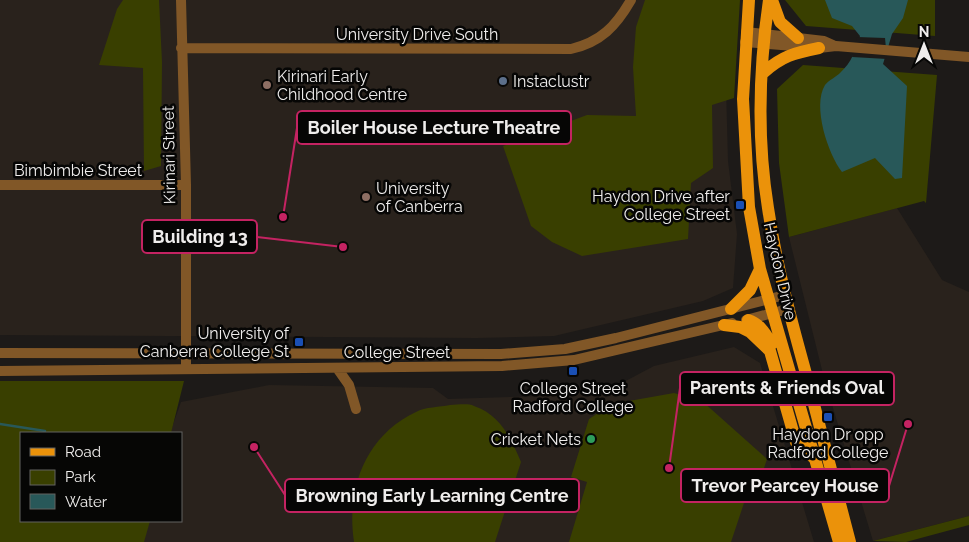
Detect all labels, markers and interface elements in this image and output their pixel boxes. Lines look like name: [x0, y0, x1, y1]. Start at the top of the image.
north arrow: [899, 20, 949, 70]
text: N: [919, 24, 929, 40]
street label: University Drive South: [336, 25, 498, 44]
place label: Kirinari Early Childhood Centre: [277, 67, 407, 104]
place label: Instaclustr: [513, 72, 590, 91]
marker: Instaclustr: [497, 75, 509, 87]
marker: Kirinari Early Childhood Centre: [261, 79, 273, 91]
street label: Kirinari Street: [159, 105, 179, 204]
callout: Boiler House Lecture Theatre: [297, 111, 571, 144]
text: Boiler House Lecture Theatre: [308, 117, 561, 138]
street label: Bimbimbie Street: [14, 161, 143, 180]
place label: University of Canberra: [376, 179, 463, 216]
place label: Haydon Drive after College Street: [592, 187, 731, 224]
marker: University of Canberra: [360, 191, 372, 203]
marker: Haydon Drive after College Street: [734, 199, 746, 211]
callout: Building 13: [142, 220, 257, 253]
street label: Haydon Drive: [760, 220, 800, 322]
text: Building 13: [152, 226, 248, 247]
place label: University of Canberra College St: [140, 324, 290, 361]
marker: University of Canberra College St: [293, 336, 305, 348]
street label: College Street: [344, 343, 451, 362]
marker: College Street Radford College: [567, 365, 579, 377]
callout: Parents & Friends Oval: [680, 372, 894, 405]
text: Parents & Friends Oval: [690, 377, 884, 398]
place label: College Street Radford College: [513, 379, 633, 416]
marker: Haydon Dr opp Radford College: [822, 411, 834, 423]
place label: Haydon Dr opp Radford College: [768, 425, 888, 462]
place label: Cricket Nets: [491, 430, 581, 449]
legend: [20, 432, 182, 522]
marker: Cricket Nets: [585, 433, 597, 445]
text: Road: [65, 443, 101, 461]
text: Park: [65, 468, 96, 486]
callout: Trevor Pearcey House: [681, 469, 889, 502]
text: Trevor Pearcey House: [691, 475, 879, 496]
callout: Browning Early Learning Centre: [285, 479, 579, 512]
text: Browning Early Learning Centre: [296, 485, 569, 506]
text: Water: [65, 493, 108, 511]

